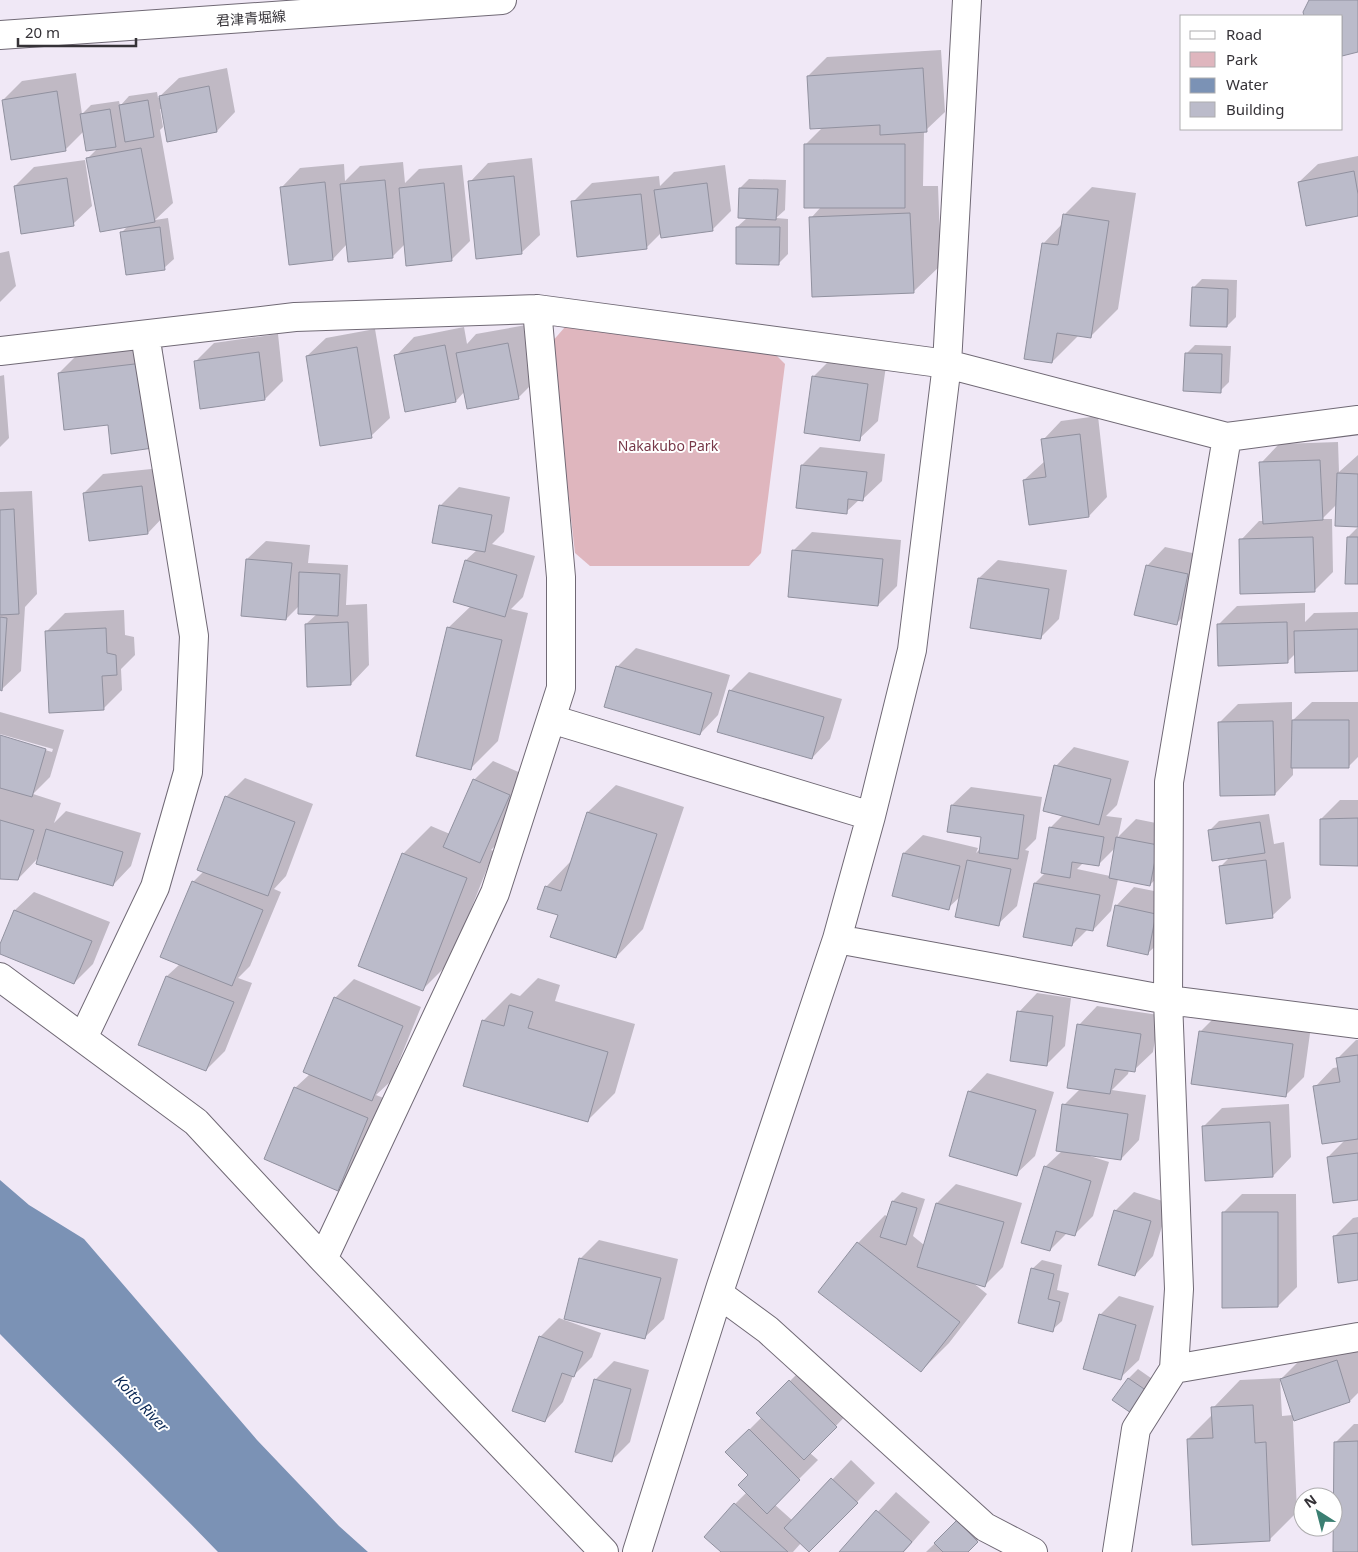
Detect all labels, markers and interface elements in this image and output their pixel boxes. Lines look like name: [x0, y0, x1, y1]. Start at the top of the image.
street label: 君津青堀線: [215, 6, 287, 30]
scale bar: [18, 15, 135, 47]
legend: [1180, 15, 1343, 130]
text: 20 m: [25, 22, 60, 42]
text: Road: [1226, 24, 1262, 44]
text: Park: [1226, 49, 1258, 69]
text: Water: [1226, 74, 1268, 94]
text: Building: [1226, 99, 1284, 119]
park label: Nakakubo Park: [618, 436, 719, 455]
water label: Koito River: [110, 1370, 174, 1437]
north arrow: [1293, 1487, 1343, 1537]
text: N: [1300, 1490, 1320, 1512]

